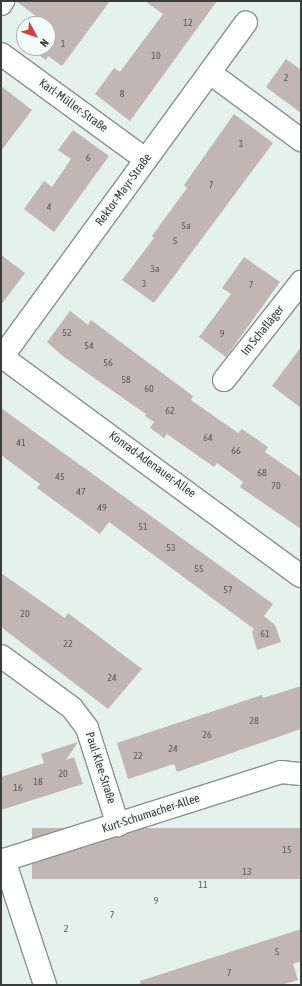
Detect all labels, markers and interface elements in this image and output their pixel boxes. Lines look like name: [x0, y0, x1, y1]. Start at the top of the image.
north arrow: [16, 16, 56, 56]
house number: 12: [183, 17, 193, 29]
text: N: [38, 37, 51, 49]
house number: 1: [61, 38, 65, 50]
house number: 10: [151, 50, 161, 62]
house number: 2: [284, 72, 288, 84]
street label: Karl-Müller-Straße: [36, 76, 110, 136]
house number: 8: [120, 88, 124, 100]
house number: 1: [239, 138, 243, 150]
street label: Rektor-Mayr-Straße: [93, 151, 155, 229]
house number: 6: [86, 152, 90, 164]
house number: 7: [209, 179, 213, 191]
house number: 4: [47, 201, 51, 213]
house number: 5a: [181, 220, 191, 232]
house number: 5: [173, 235, 177, 247]
house number: 3a: [150, 263, 160, 275]
house number: 3: [142, 278, 146, 290]
house number: 7: [249, 279, 253, 291]
street label: Im Schafläger: [238, 303, 288, 359]
house number: 52: [62, 327, 72, 339]
house number: 9: [220, 328, 224, 340]
house number: 54: [84, 340, 94, 352]
house number: 56: [103, 357, 113, 369]
house number: 58: [121, 374, 131, 386]
house number: 60: [144, 383, 154, 395]
house number: 62: [165, 405, 175, 417]
street label: Konrad-Adenauer-Allee: [106, 429, 198, 501]
house number: 64: [203, 432, 213, 444]
house number: 41: [16, 437, 26, 449]
house number: 66: [231, 445, 241, 457]
house number: 68: [257, 467, 267, 479]
house number: 45: [55, 471, 65, 483]
house number: 70: [271, 480, 281, 492]
house number: 47: [76, 486, 86, 498]
house number: 49: [97, 502, 107, 514]
house number: 51: [138, 521, 148, 533]
house number: 53: [166, 542, 176, 554]
house number: 55: [194, 563, 204, 575]
house number: 57: [223, 584, 233, 596]
house number: 20: [20, 608, 30, 620]
house number: 61: [260, 628, 270, 640]
house number: 22: [63, 638, 73, 650]
house number: 24: [107, 672, 117, 684]
house number: 28: [249, 715, 259, 727]
house number: 26: [202, 729, 212, 741]
street label: Paul-Klee-Straße: [82, 730, 118, 806]
house number: 24: [168, 743, 178, 755]
house number: 22: [133, 750, 143, 762]
house number: 20: [58, 768, 68, 780]
house number: 18: [33, 776, 43, 788]
house number: 16: [13, 782, 23, 794]
street label: Kurt-Schumacher-Allee: [100, 791, 202, 837]
house number: 15: [282, 844, 292, 856]
house number: 13: [242, 866, 252, 878]
house number: 11: [198, 879, 208, 891]
house number: 9: [154, 895, 158, 907]
house number: 7: [110, 909, 114, 921]
house number: 2: [64, 923, 68, 935]
house number: 5: [275, 946, 279, 958]
house number: 7: [227, 967, 231, 979]

